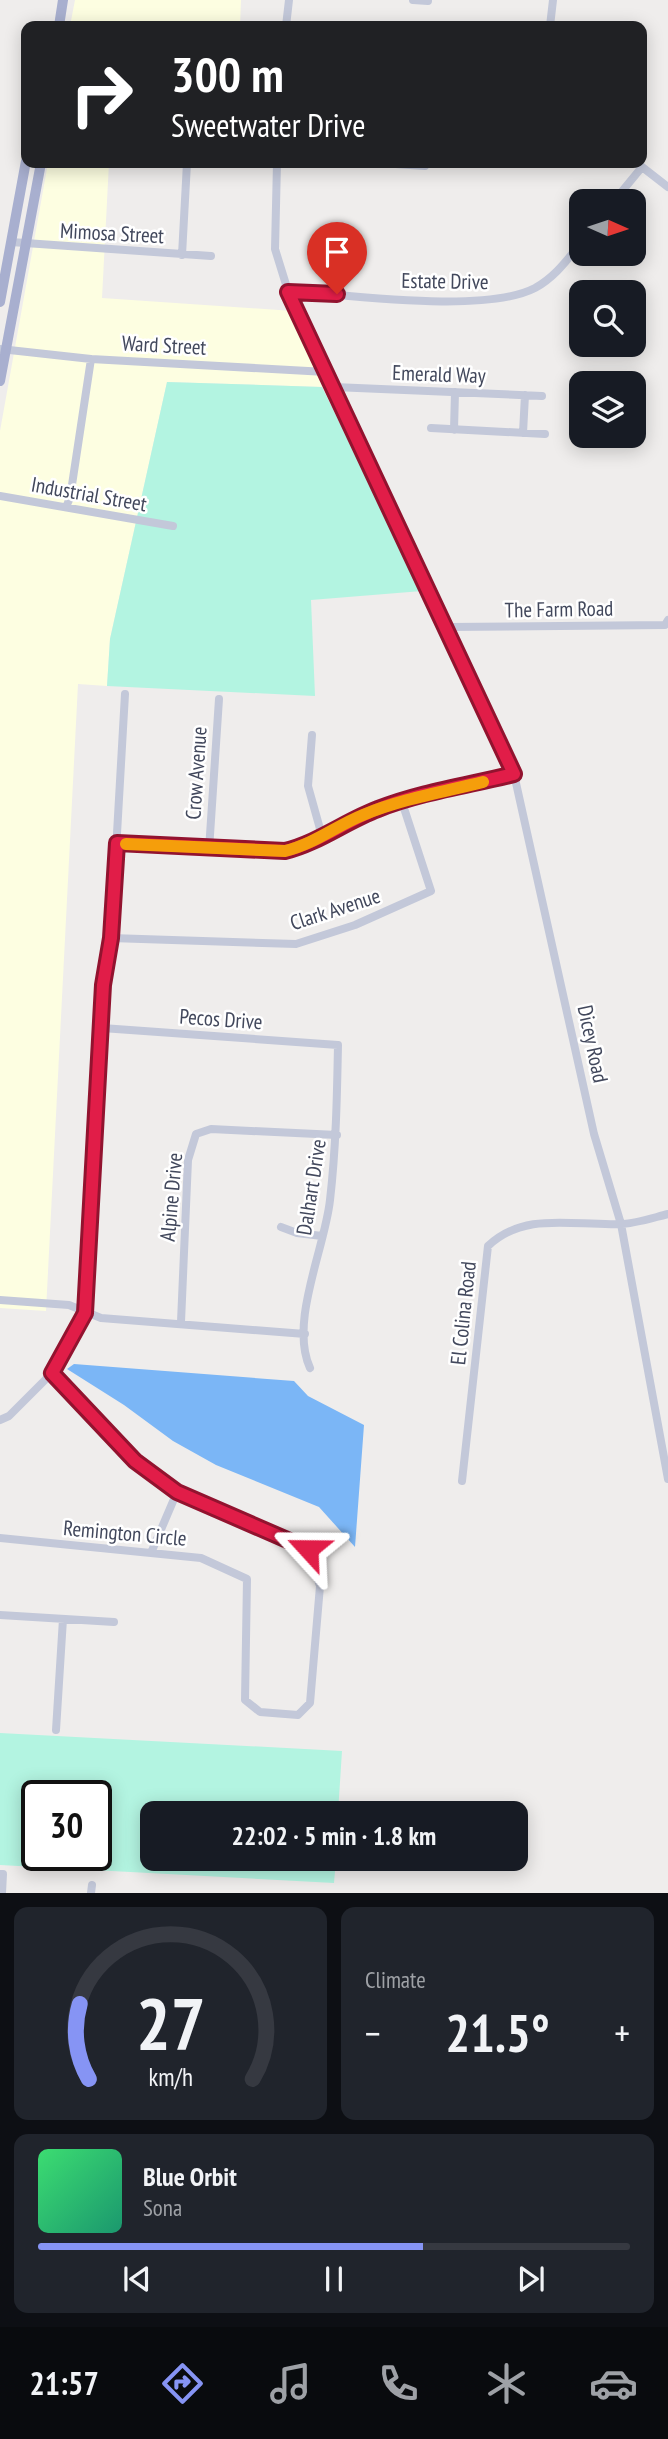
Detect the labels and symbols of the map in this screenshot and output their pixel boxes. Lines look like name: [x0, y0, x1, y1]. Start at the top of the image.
north arrow: [569, 189, 646, 266]
street label: Mimosa Street: [59, 217, 165, 249]
pin: [307, 222, 367, 294]
street label: Estate Drive: [401, 267, 489, 295]
street label: Ward Street: [121, 329, 207, 361]
street label: Emerald Way: [392, 359, 486, 389]
street label: Industrial Street: [29, 471, 149, 517]
street label: The Farm Road: [505, 595, 613, 623]
street label: Crow Avenue: [179, 726, 213, 820]
street label: Clark Avenue: [286, 882, 384, 936]
street label: Pecos Drive: [179, 1003, 263, 1035]
street label: Dicey Road: [572, 1003, 614, 1085]
street label: Dalhart Drive: [290, 1137, 332, 1237]
street label: Alpine Drive: [154, 1151, 188, 1243]
street label: El Colina Road: [444, 1260, 482, 1366]
position arrow: [271, 1512, 345, 1586]
street label: Remington Circle: [62, 1514, 188, 1552]
speed limit sign: 30: [21, 1780, 112, 1871]

